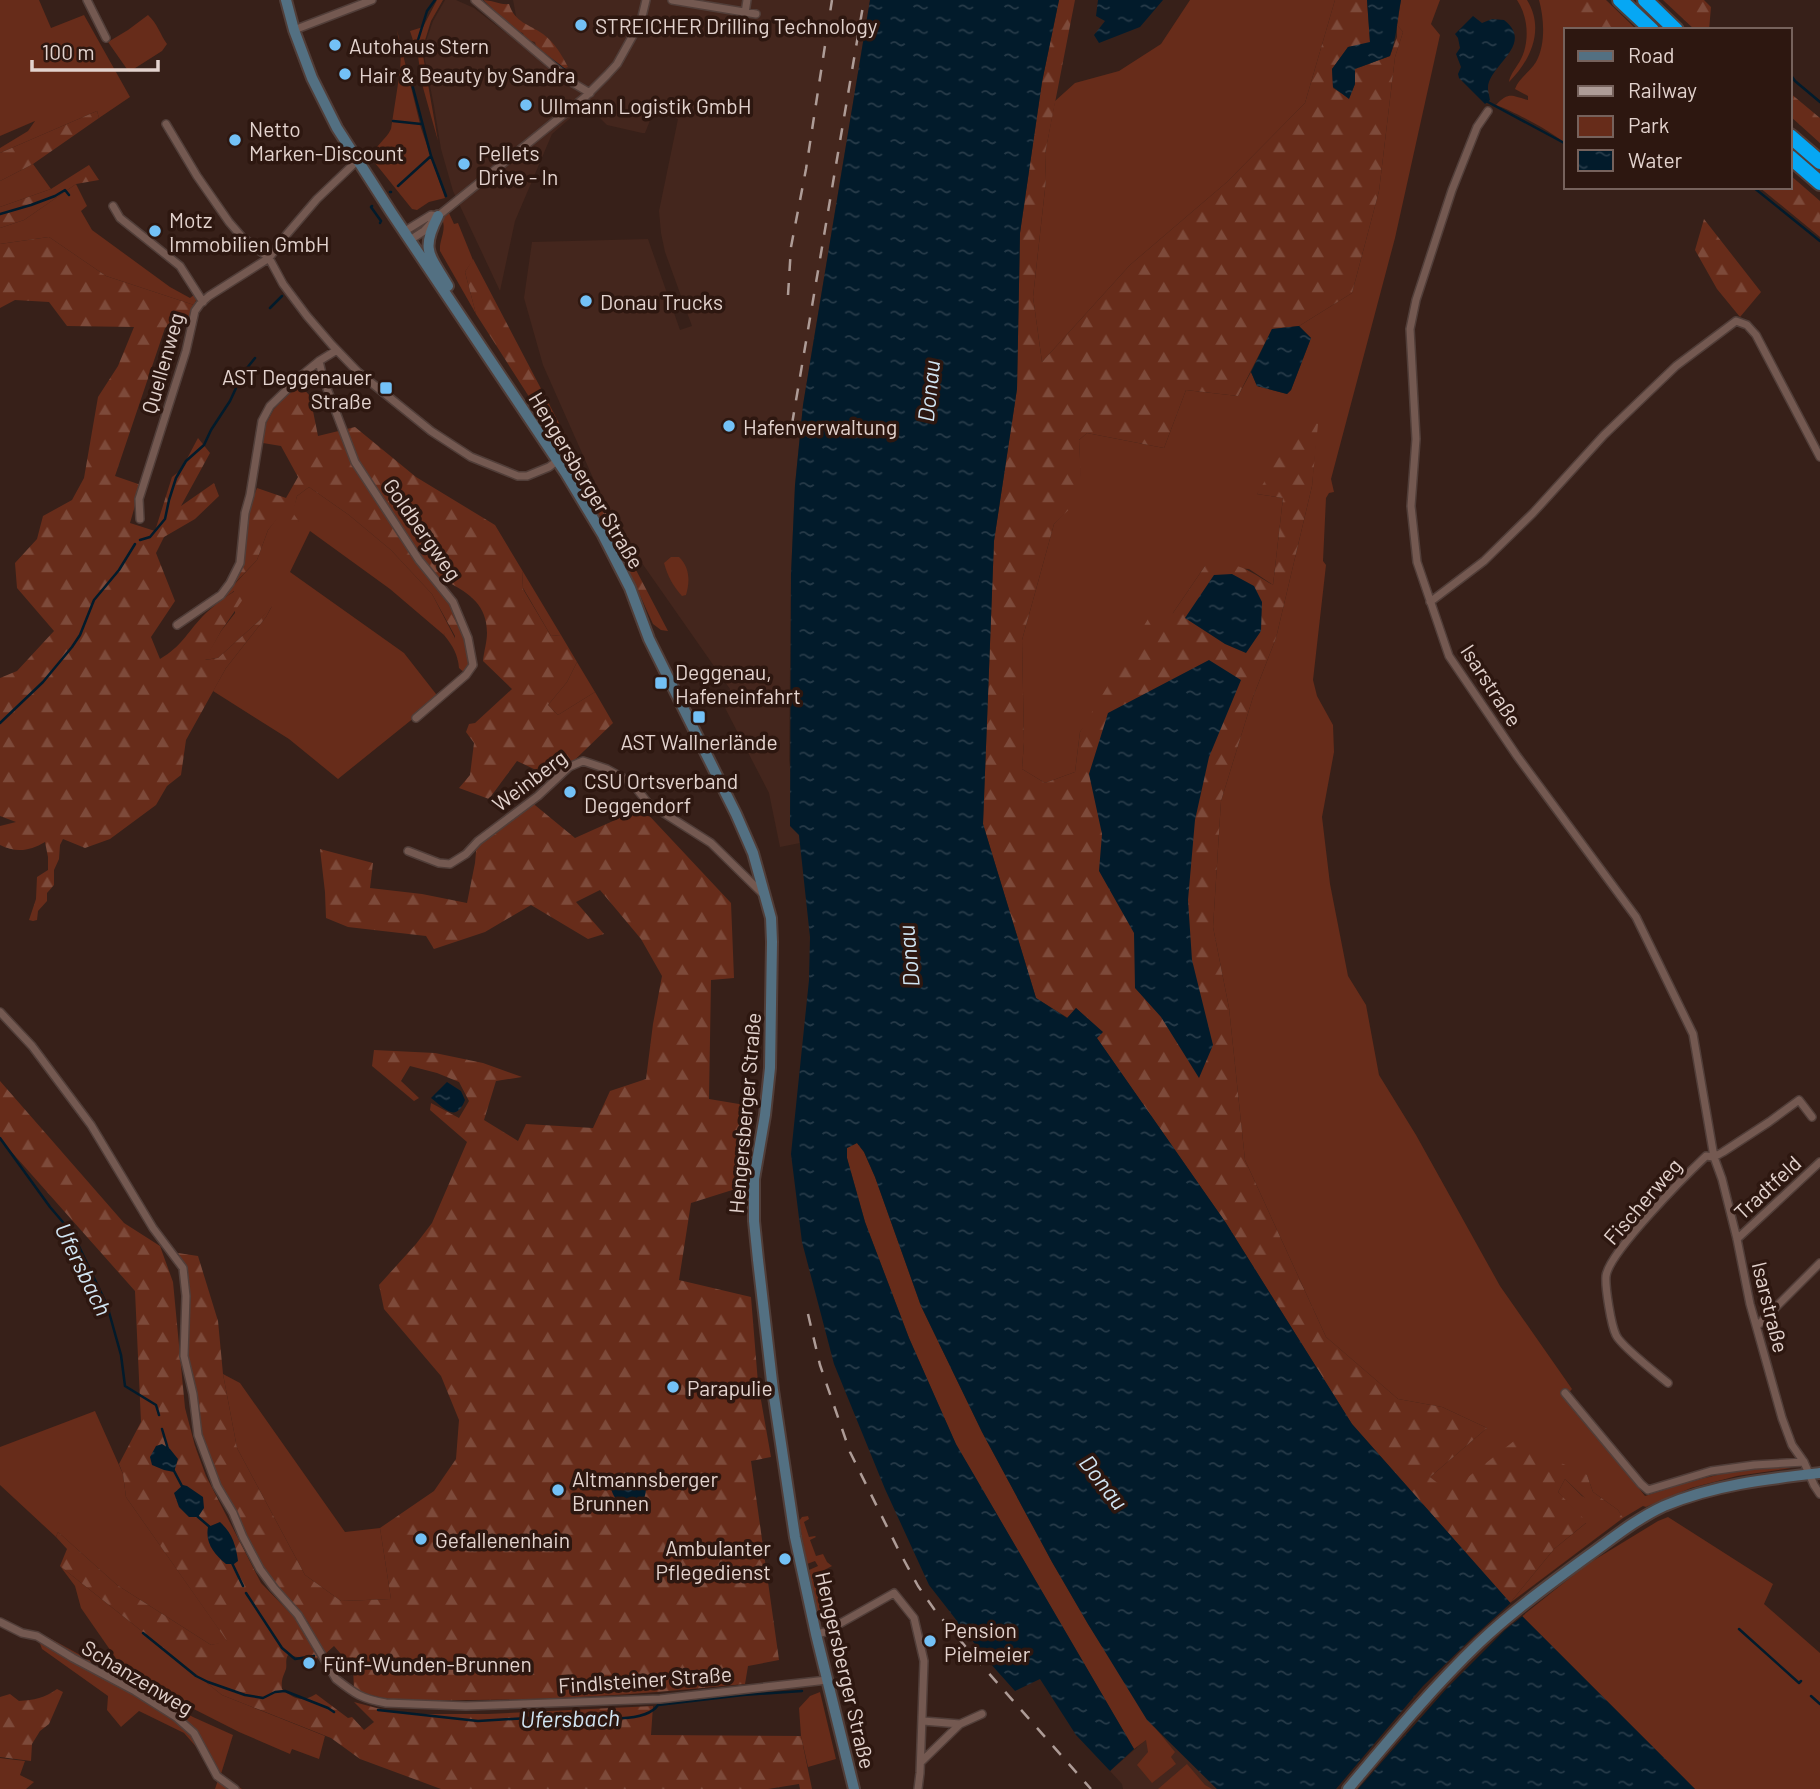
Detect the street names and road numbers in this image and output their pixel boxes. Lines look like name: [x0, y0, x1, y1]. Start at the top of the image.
street label: Quellenweg: [136, 310, 188, 416]
street label: Hengersberger Straße: [524, 387, 650, 573]
street label: Goldbergweg: [379, 473, 467, 585]
street label: Isarstraße: [1456, 639, 1528, 731]
street label: Weinberg: [487, 744, 571, 816]
street label: Hengersberger Straße: [723, 1011, 765, 1215]
street label: Tradtfeld: [1728, 1150, 1806, 1224]
street label: Fischerweg: [1598, 1153, 1686, 1249]
street label: Isarstraße: [1748, 1259, 1794, 1355]
street label: Hengersberger Straße: [811, 1569, 881, 1771]
street label: Schanzenweg: [78, 1634, 198, 1720]
street label: Findlsteiner Straße: [557, 1660, 733, 1698]

